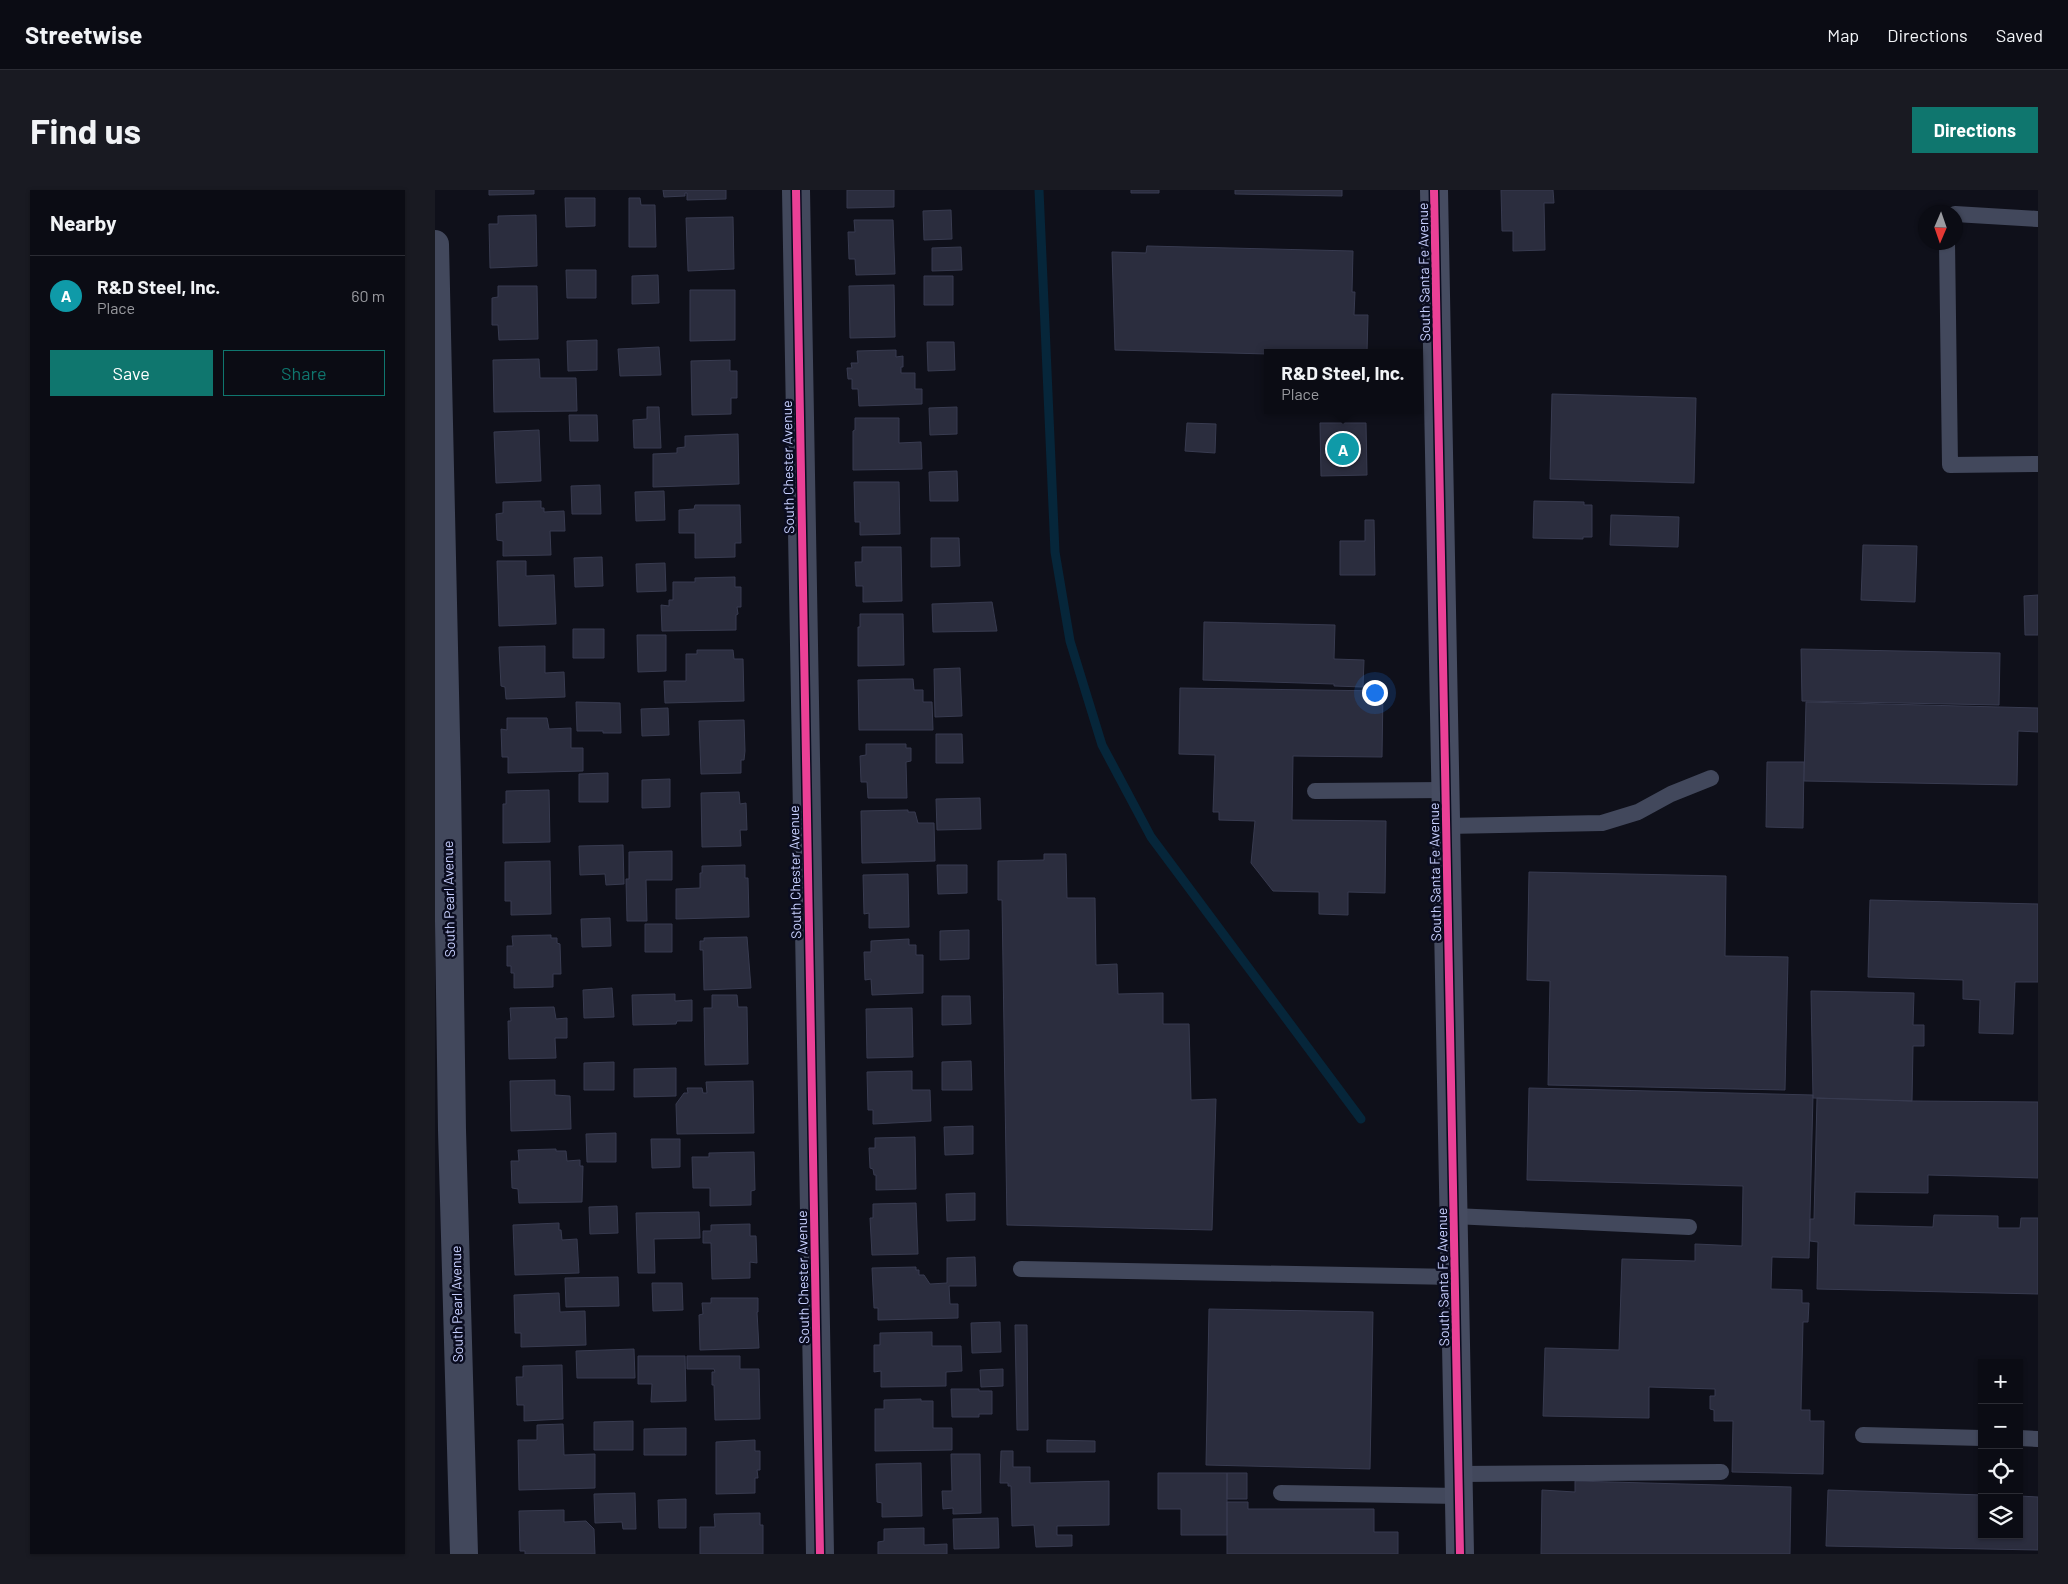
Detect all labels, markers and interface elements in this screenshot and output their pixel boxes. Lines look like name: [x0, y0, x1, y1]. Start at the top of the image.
text: Streetwise: [25, 20, 142, 49]
text: Map: [1827, 24, 1859, 46]
text: Directions: [1887, 24, 1968, 46]
text: Saved: [1996, 24, 2043, 46]
button: Directions: [1912, 107, 2038, 153]
text: Find us: [30, 109, 141, 151]
street label: South Santa Fe Avenue: [1414, 202, 1433, 342]
north arrow: [1918, 205, 1963, 250]
text: Nearby: [50, 210, 116, 235]
text: R&D Steel, Inc.: [97, 275, 220, 298]
text: A: [61, 286, 71, 305]
text: 60 m: [351, 286, 385, 305]
text: Place: [97, 298, 135, 317]
popup: [1264, 349, 1422, 414]
button: Save: [50, 350, 213, 396]
button: Share: [223, 350, 385, 396]
text: R&D Steel, Inc.: [1281, 361, 1405, 384]
text: Place: [1281, 384, 1319, 403]
street label: South Chester Avenue: [778, 400, 797, 534]
pin: A: [1327, 430, 1359, 468]
your location: [1362, 680, 1388, 706]
street label: South Santa Fe Avenue: [1425, 802, 1444, 942]
street label: South Chester Avenue: [785, 805, 804, 939]
street label: South Pearl Avenue: [439, 840, 458, 958]
street label: South Santa Fe Avenue: [1433, 1207, 1452, 1347]
street label: South Chester Avenue: [793, 1210, 812, 1344]
street label: South Pearl Avenue: [447, 1245, 466, 1363]
map controls: [1978, 1359, 2023, 1539]
button: +: [1978, 1359, 2023, 1404]
button: −: [1978, 1404, 2023, 1449]
button: locate: [1978, 1449, 2023, 1494]
button: layers: [1978, 1494, 2023, 1539]

